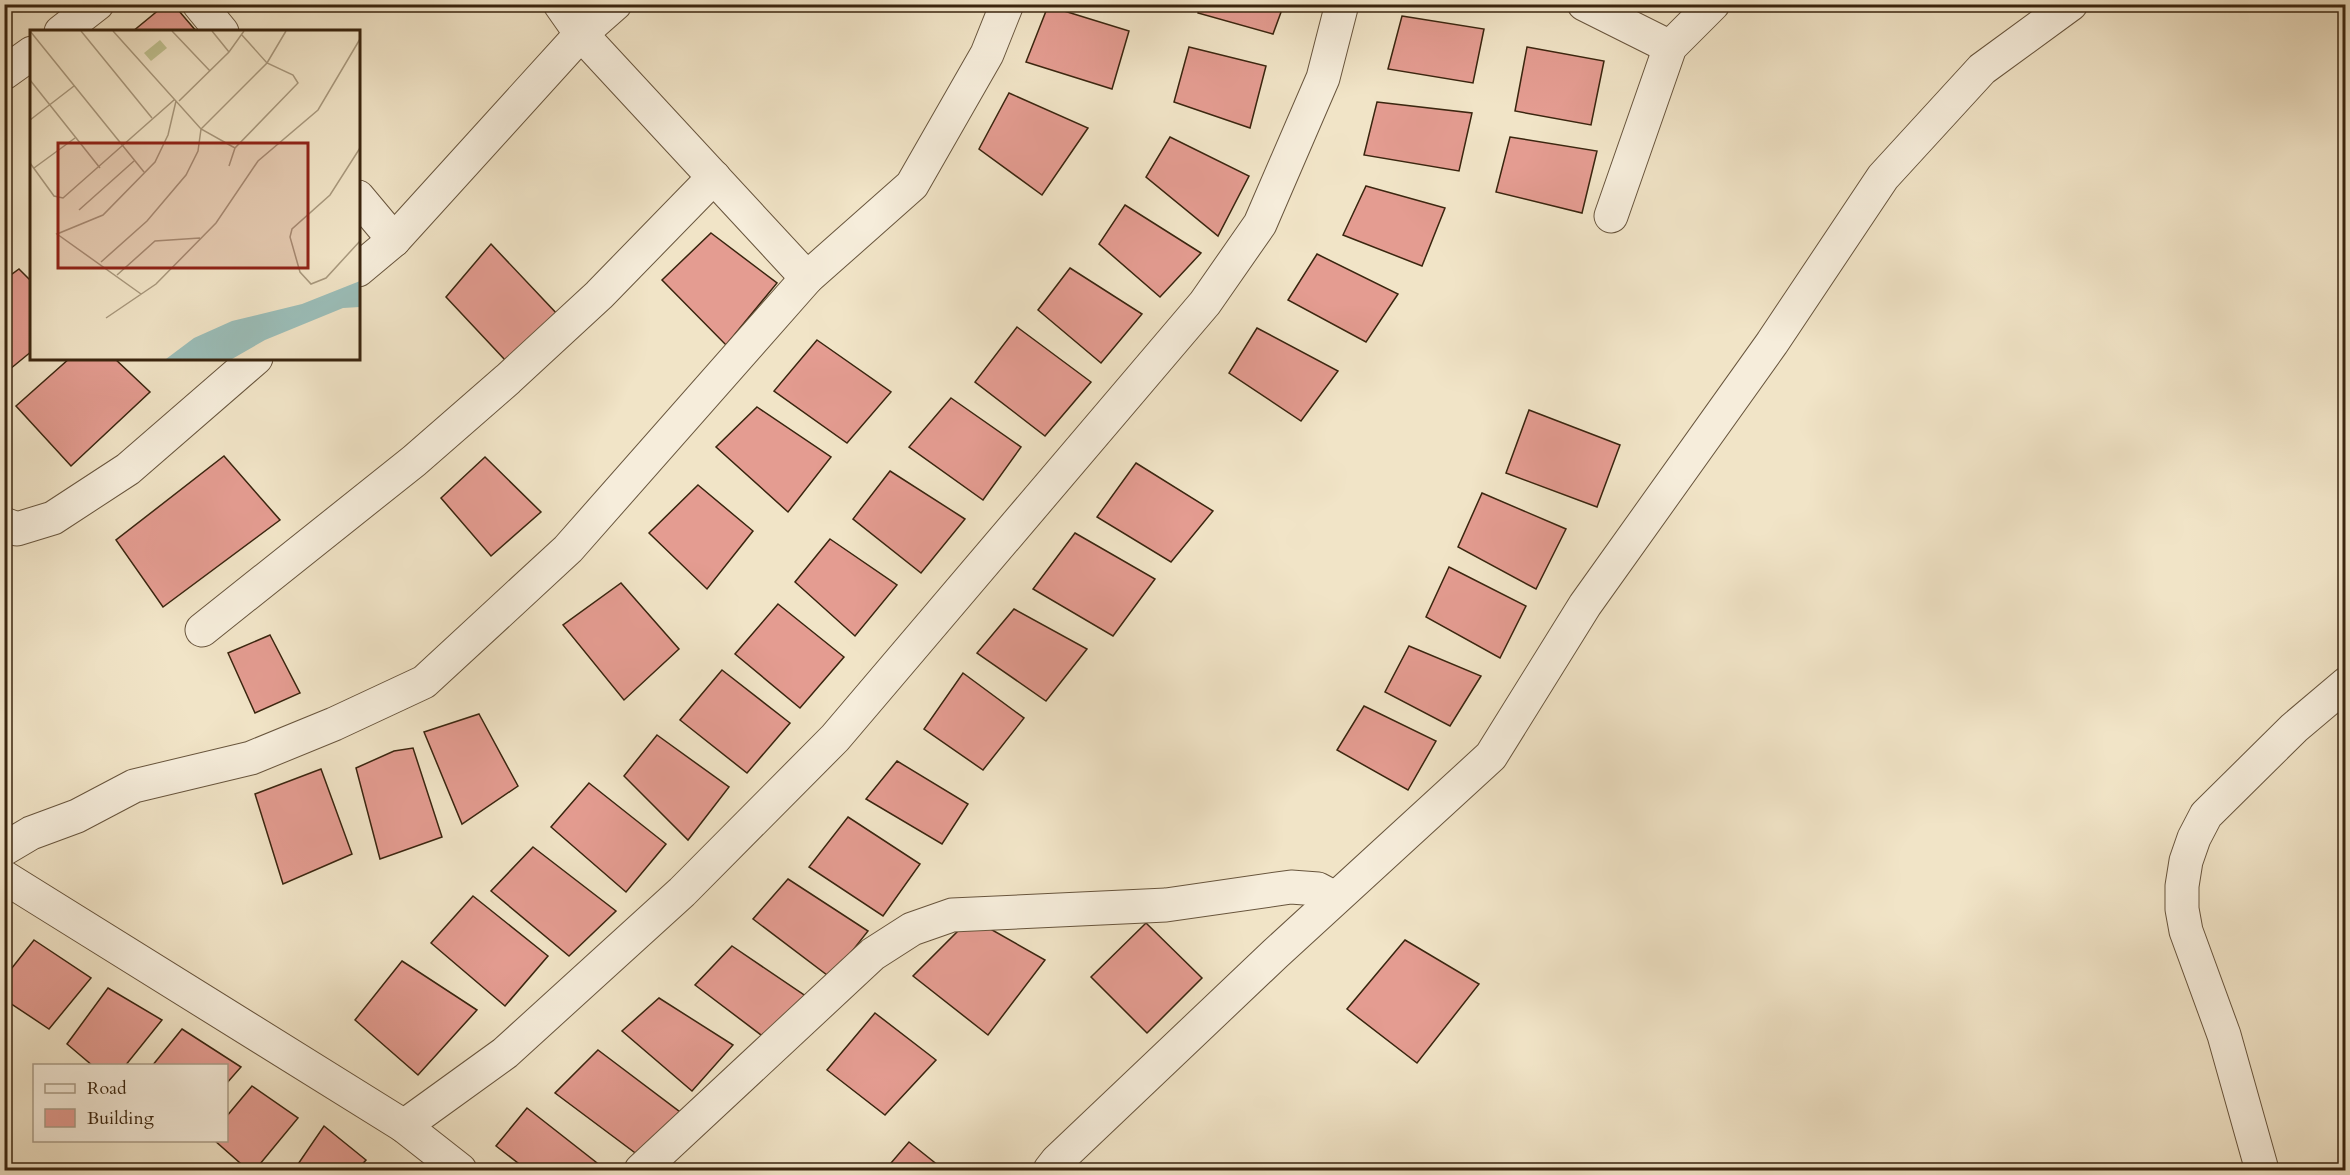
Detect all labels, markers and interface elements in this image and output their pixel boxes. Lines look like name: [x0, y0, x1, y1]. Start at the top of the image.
inset map: [30, 30, 360, 360]
legend: [33, 1064, 228, 1142]
text: Road: [87, 1076, 127, 1101]
text: Building: [87, 1106, 155, 1131]

